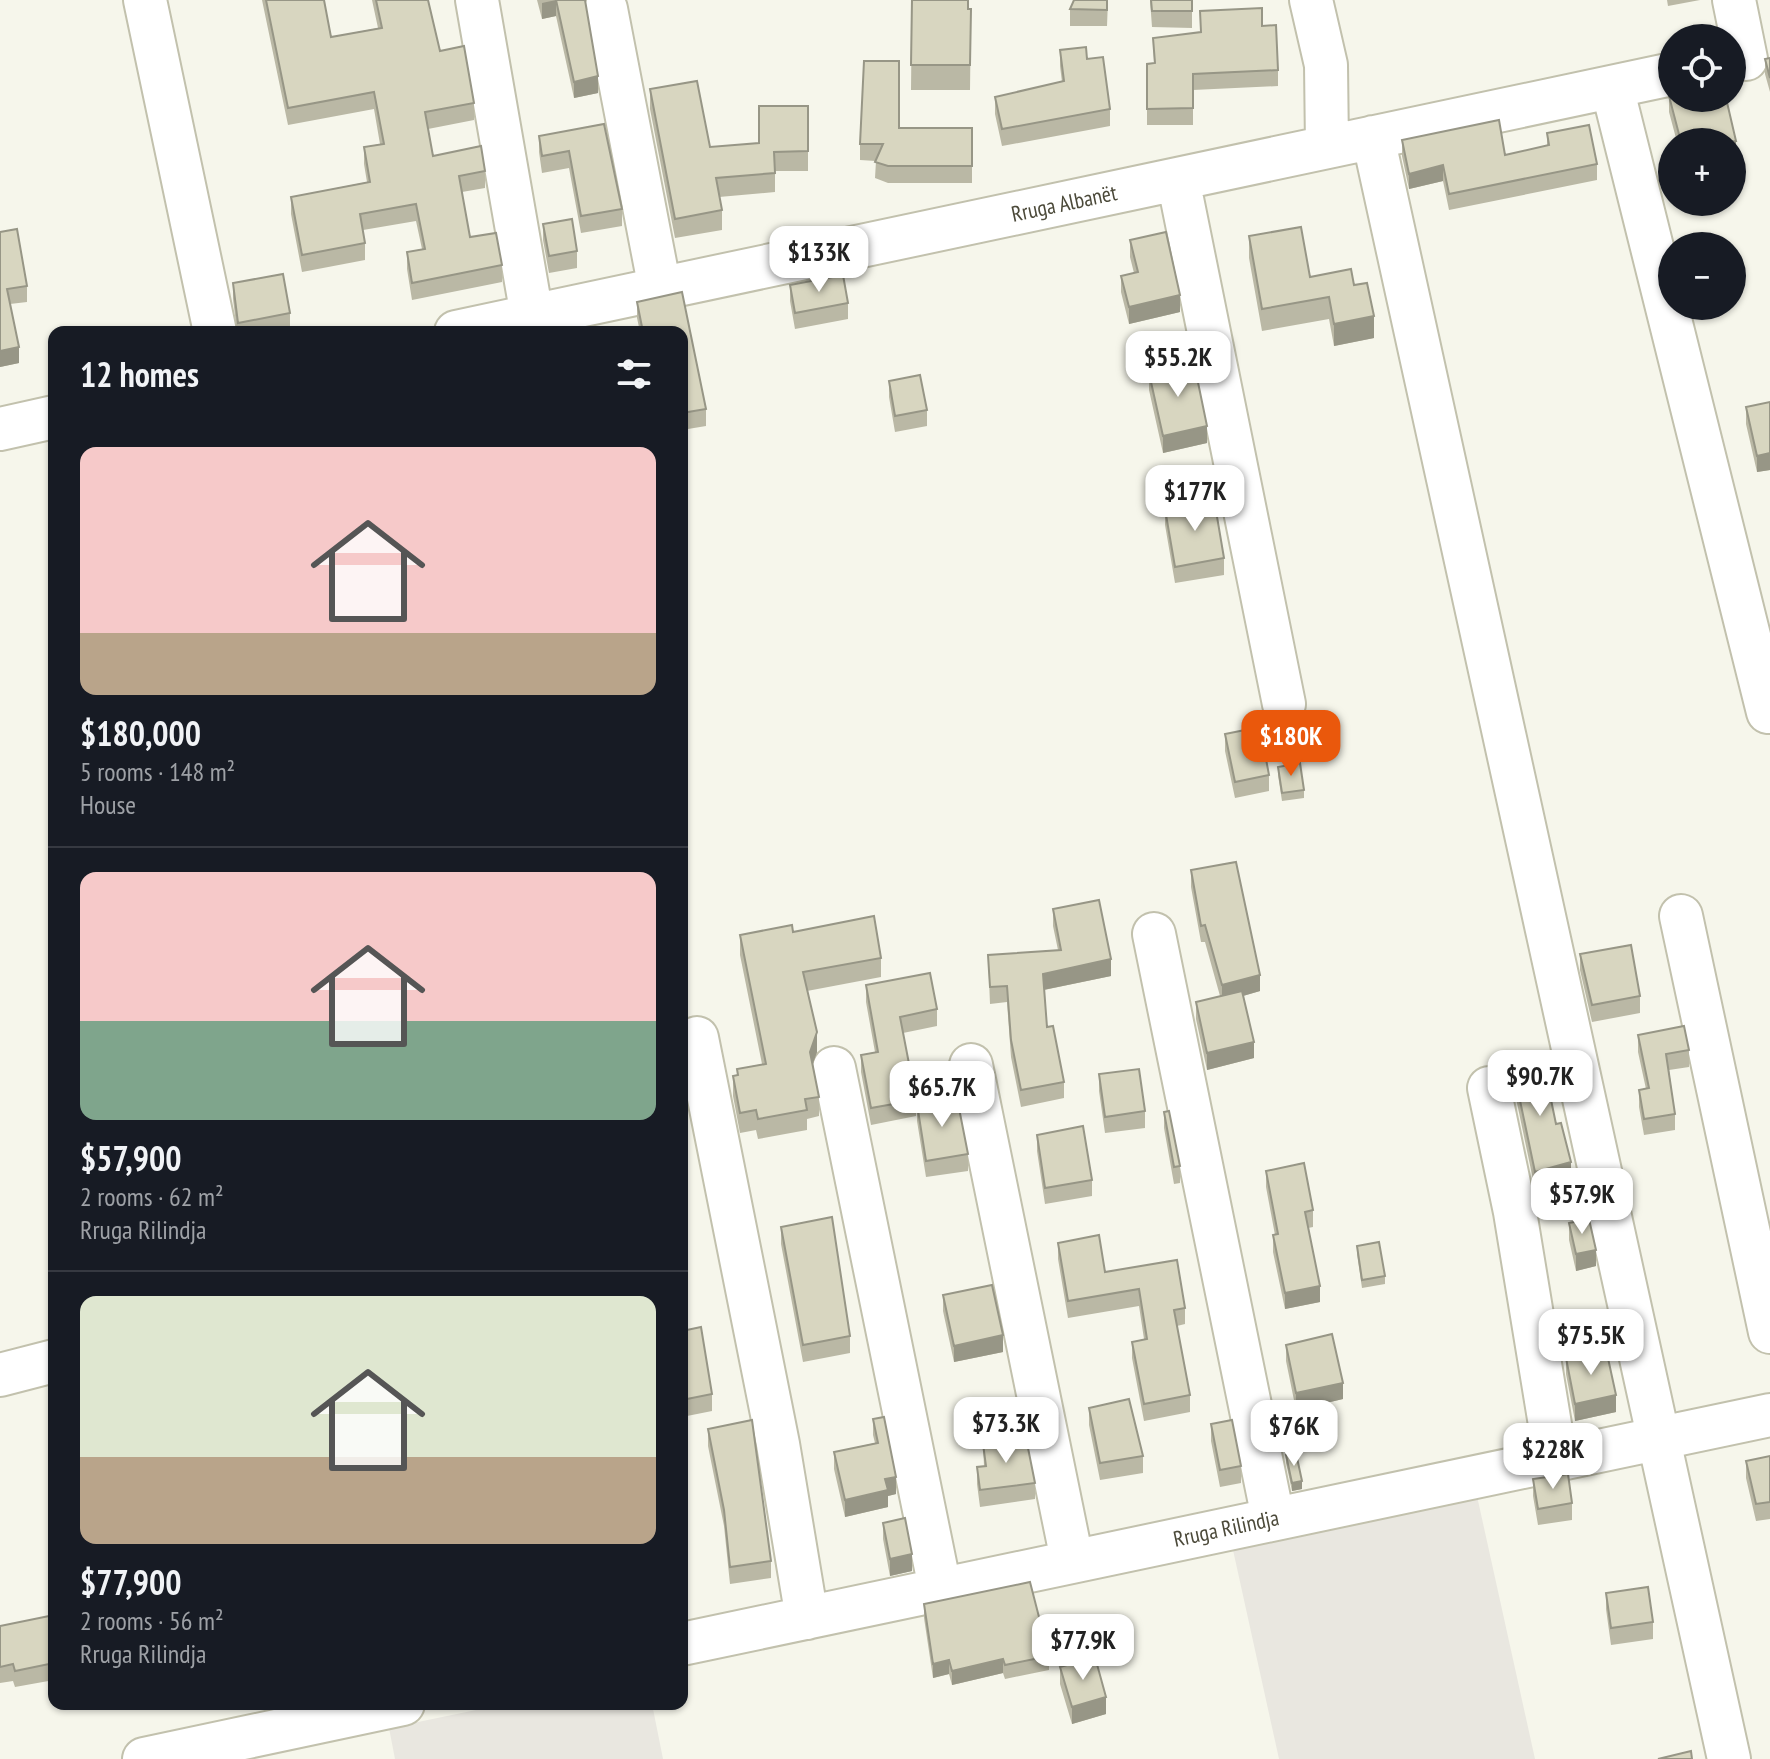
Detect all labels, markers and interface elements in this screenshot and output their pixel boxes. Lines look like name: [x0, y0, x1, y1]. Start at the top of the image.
map controls: [1658, 24, 1746, 320]
button: locate: [1658, 24, 1746, 112]
button: +: [1658, 128, 1746, 216]
street label: Rruga Albanët: [1009, 178, 1119, 228]
pin: $133K: [763, 226, 875, 294]
button: −: [1658, 232, 1746, 320]
text: $133K: [787, 235, 851, 268]
pin: $55.2K: [1113, 331, 1243, 399]
text: $55.2K: [1144, 340, 1212, 373]
text: 12 homes: [80, 352, 199, 396]
icon: filters: [612, 352, 656, 396]
pin: $177K: [1139, 465, 1251, 533]
text: $177K: [1163, 474, 1227, 507]
icon: home: [296, 499, 440, 643]
pin: $180K: [1235, 710, 1347, 778]
text: $180,000: [80, 711, 201, 755]
text: $180K: [1259, 719, 1323, 752]
text: 5 rooms · 148 m²: [80, 755, 235, 788]
text: House: [80, 788, 136, 821]
icon: home: [296, 924, 440, 1068]
pin: $90.7K: [1475, 1050, 1605, 1118]
text: $90.7K: [1506, 1059, 1574, 1092]
pin: $65.7K: [877, 1061, 1007, 1129]
text: $65.7K: [908, 1070, 976, 1103]
text: $57,900: [80, 1136, 181, 1180]
pin: $57.9K: [1517, 1168, 1647, 1236]
text: $57.9K: [1549, 1177, 1615, 1210]
text: 2 rooms · 62 m²: [80, 1180, 224, 1213]
text: Rruga Rilindja: [80, 1213, 207, 1246]
pin: $75.5K: [1526, 1309, 1656, 1377]
text: $75.5K: [1557, 1318, 1625, 1351]
icon: home: [296, 1348, 440, 1492]
pin: $73.3K: [941, 1397, 1071, 1465]
pin: $76K: [1247, 1400, 1341, 1468]
text: $73.3K: [972, 1406, 1040, 1439]
text: $76K: [1269, 1409, 1319, 1442]
pin: $228K: [1497, 1423, 1609, 1491]
text: $228K: [1521, 1432, 1585, 1465]
street label: Rruga Rilindja: [1171, 1503, 1281, 1553]
text: $77,900: [80, 1560, 181, 1604]
text: 2 rooms · 56 m²: [80, 1604, 224, 1637]
pin: $77.9K: [1018, 1614, 1148, 1682]
text: $77.9K: [1050, 1623, 1116, 1656]
text: Rruga Rilindja: [80, 1637, 207, 1670]

